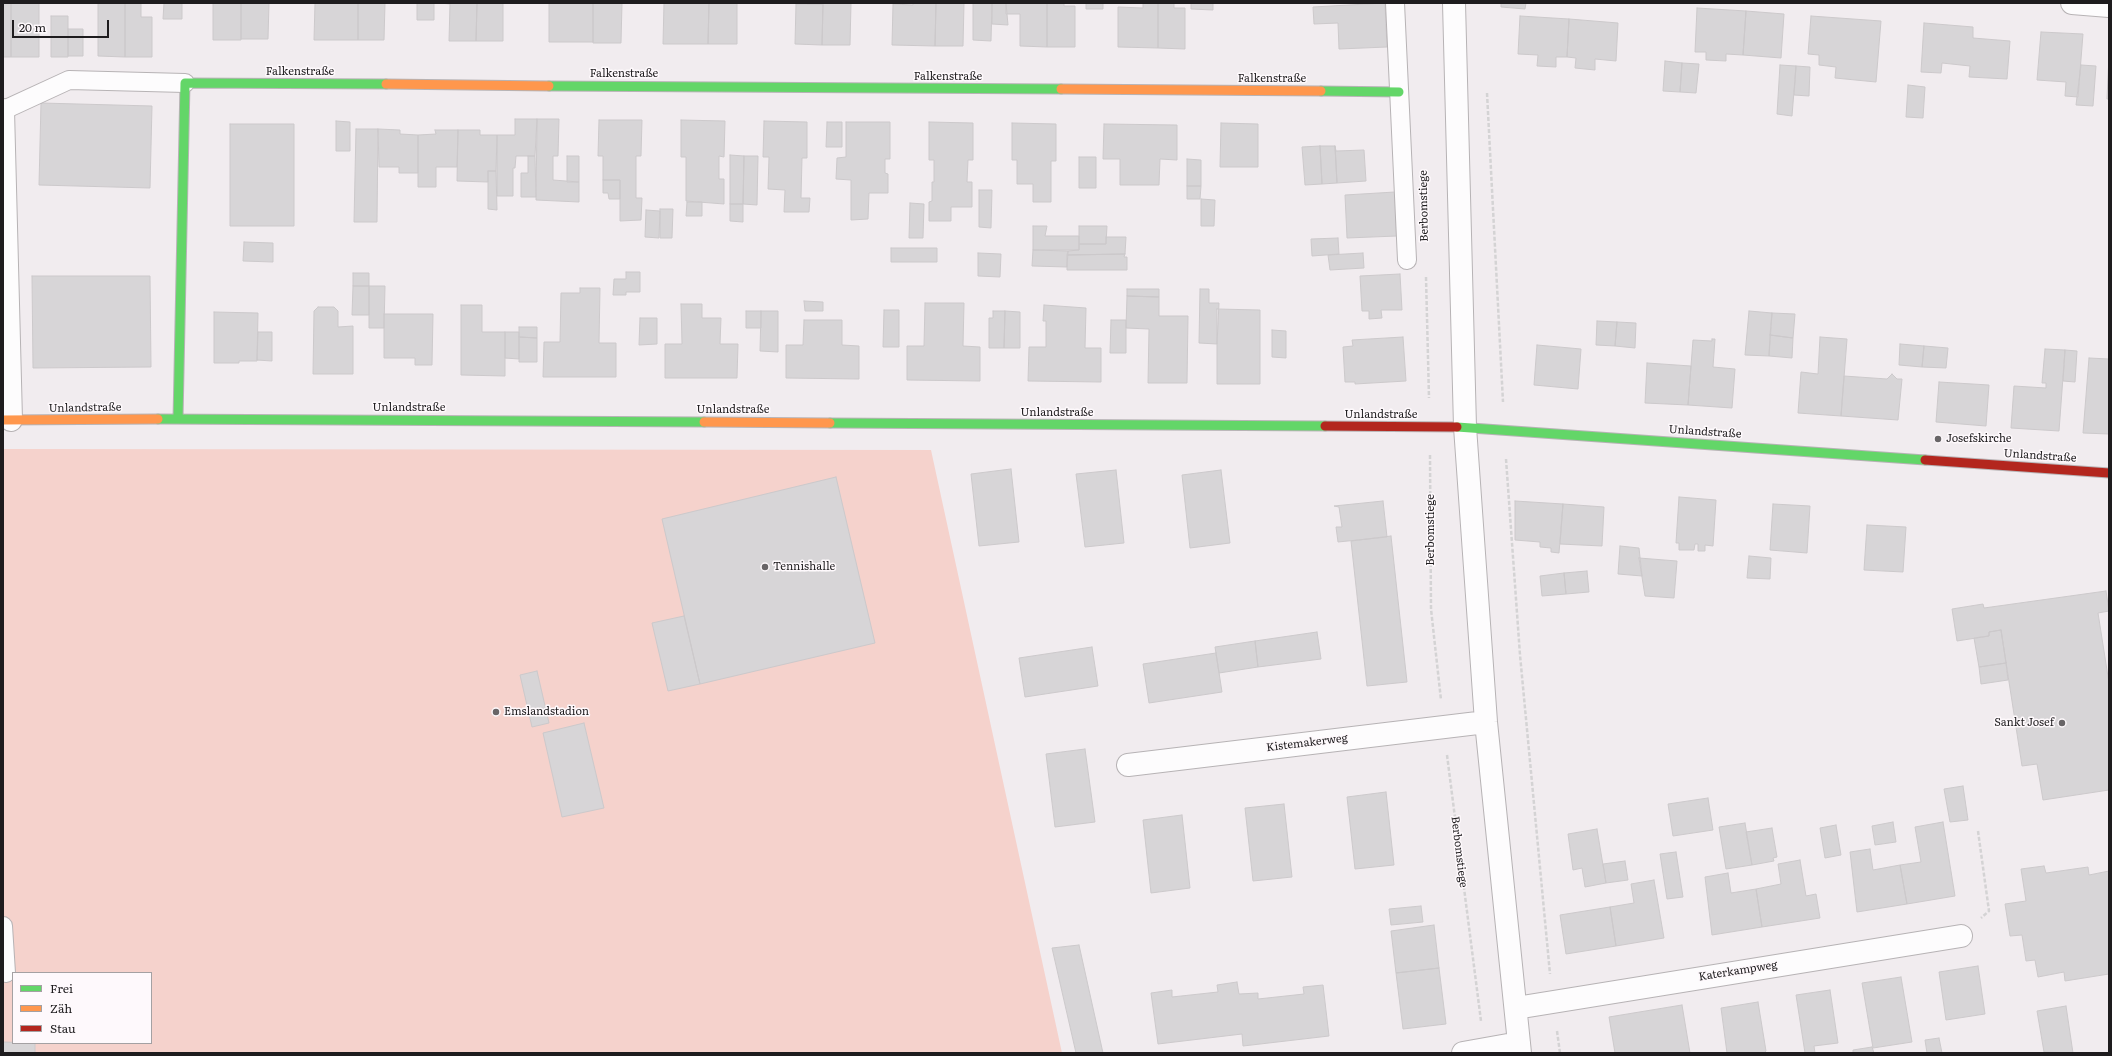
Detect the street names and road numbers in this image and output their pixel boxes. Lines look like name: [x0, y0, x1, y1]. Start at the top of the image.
street label: Falkenstraße: [266, 65, 334, 79]
street label: Falkenstraße: [590, 67, 658, 81]
street label: Falkenstraße: [914, 70, 982, 84]
street label: Falkenstraße: [1238, 72, 1306, 86]
street label: Berbomstiege: [1417, 170, 1431, 242]
street label: Unlandstraße: [48, 401, 122, 415]
street label: Unlandstraße: [373, 401, 445, 415]
street label: Unlandstraße: [697, 403, 769, 417]
street label: Unlandstraße: [1021, 406, 1093, 420]
street label: Unlandstraße: [1345, 408, 1417, 422]
street label: Unlandstraße: [1668, 423, 1742, 441]
street label: Unlandstraße: [2003, 447, 2077, 465]
street label: Berbomstiege: [1424, 494, 1438, 566]
street label: Kistemakerweg: [1266, 731, 1348, 755]
street label: Berbomstiege: [1448, 816, 1470, 888]
street label: Katerkampweg: [1698, 958, 1778, 984]

